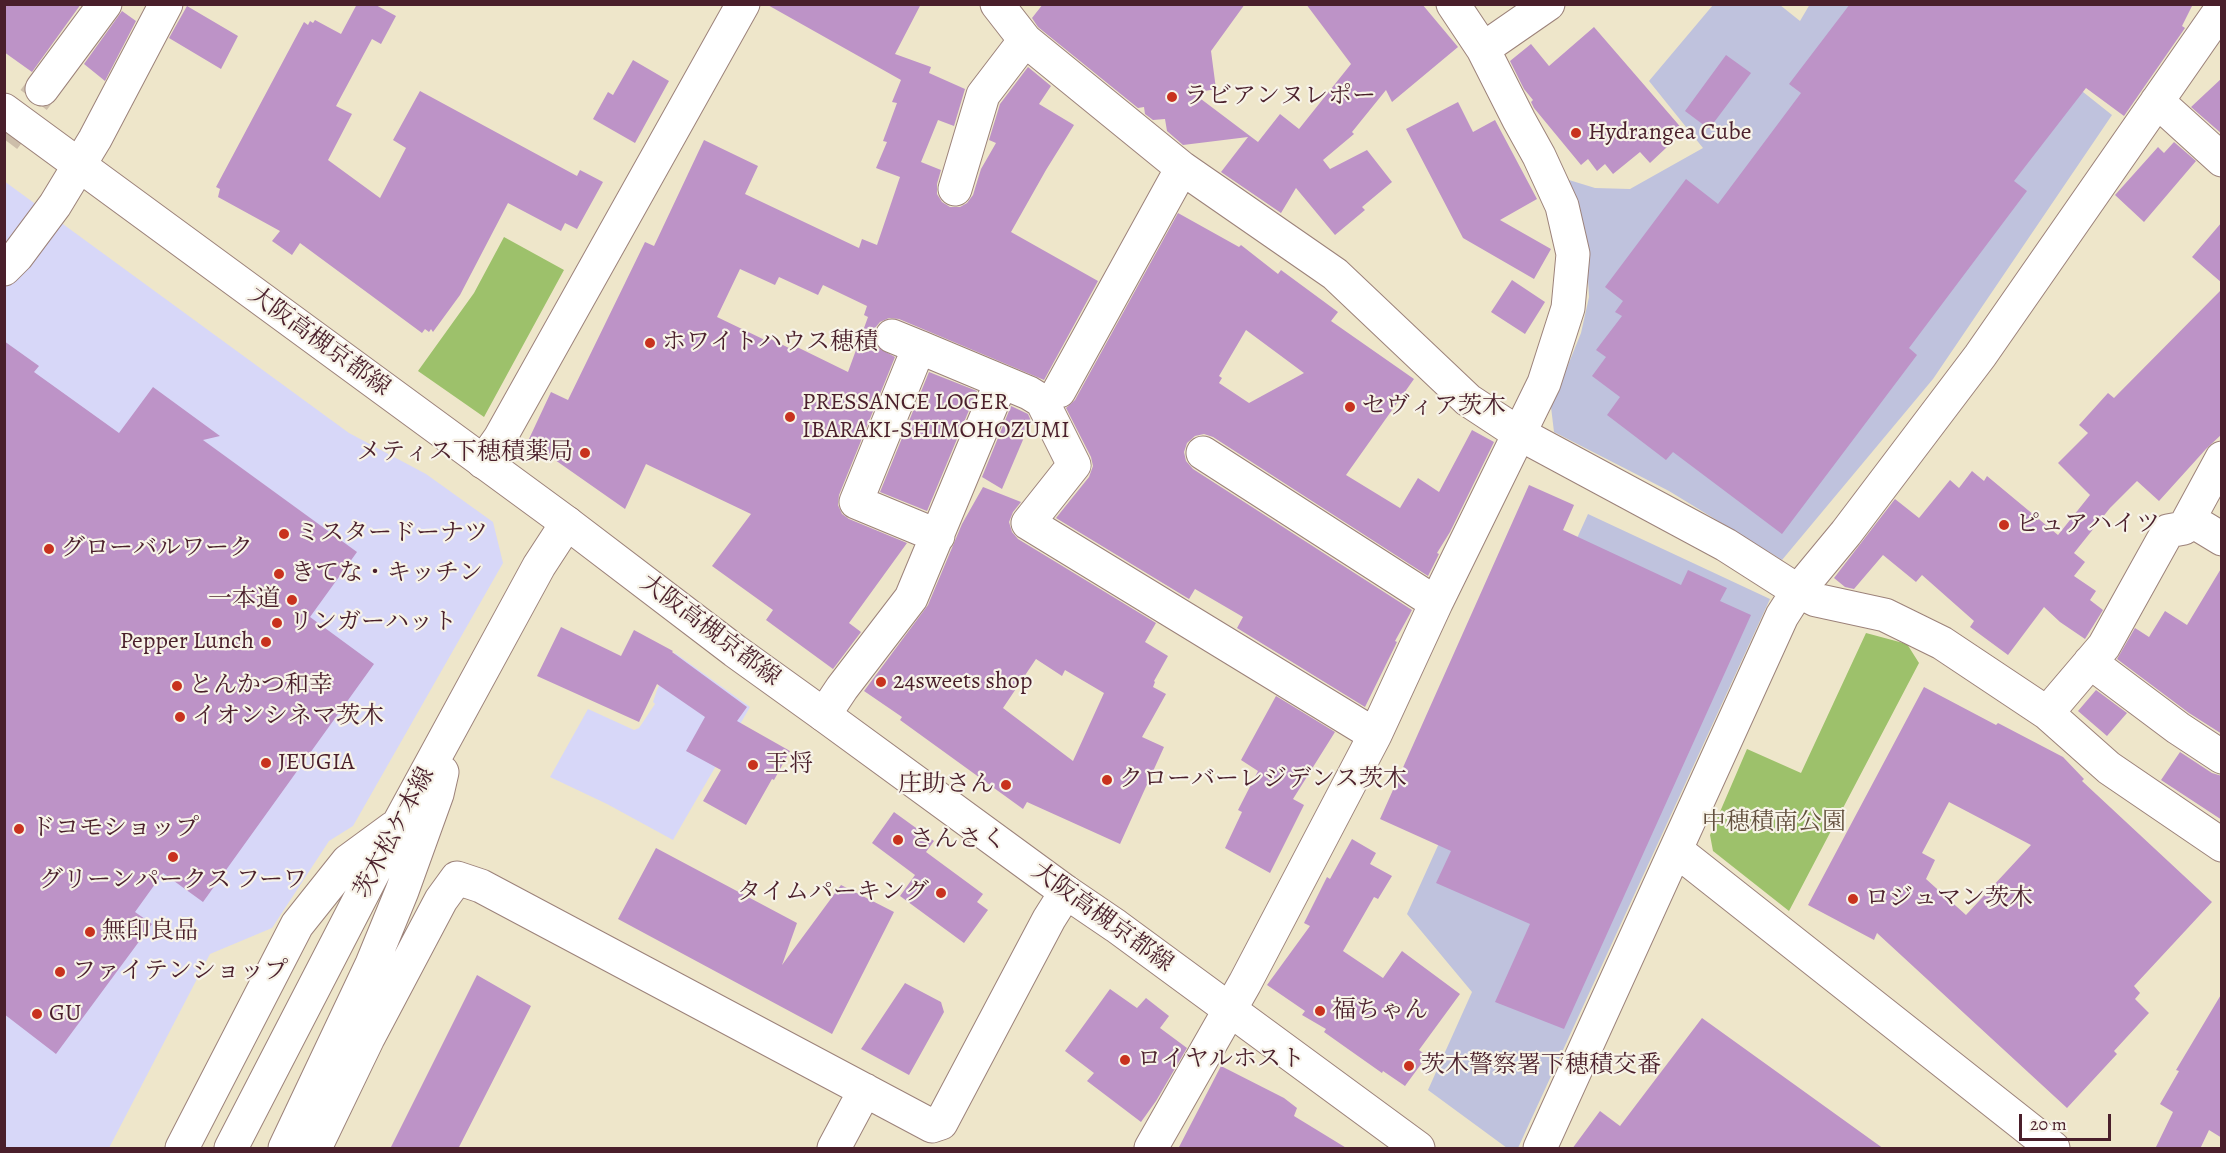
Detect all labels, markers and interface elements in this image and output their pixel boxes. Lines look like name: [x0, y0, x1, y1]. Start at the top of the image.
place label: ラビアンヌレポー: [1184, 83, 1376, 111]
marker: ラビアンヌレポー: [1165, 90, 1179, 104]
place label: Hydrangea Cube: [1588, 119, 1752, 147]
marker: Hydrangea Cube: [1569, 126, 1583, 140]
street label: 大阪高槻京都線: [243, 281, 395, 403]
place label: ホワイトハウス穂積: [662, 329, 878, 357]
marker: ホワイトハウス穂積: [643, 336, 657, 350]
place label: PRESSANCE LOGER IBARAKI-SHIMOHOZUMI: [802, 389, 1070, 445]
place label: セヴィア茨木: [1362, 393, 1506, 421]
marker: セヴィア茨木: [1343, 400, 1357, 414]
marker: PRESSANCE LOGER IBARAKI-SHIMOHOZUMI: [783, 410, 797, 424]
place label: メティス下穂積薬局: [357, 439, 573, 467]
marker: メティス下穂積薬局: [578, 446, 592, 460]
place label: ピュアハイツ: [2016, 511, 2160, 539]
marker: ピュアハイツ: [1997, 518, 2011, 532]
place label: ミスタードーナツ: [296, 520, 488, 548]
marker: ミスタードーナツ: [277, 527, 291, 541]
place label: グローバルワーク: [61, 535, 253, 563]
marker: グローバルワーク: [42, 542, 56, 556]
place label: きてな・キッチン: [291, 560, 483, 588]
marker: きてな・キッチン: [272, 567, 286, 581]
street label: 大阪高槻京都線: [634, 569, 786, 693]
place label: 一本道: [208, 586, 280, 614]
marker: 一本道: [285, 593, 299, 607]
place label: リンガーハット: [289, 609, 457, 637]
marker: リンガーハット: [270, 616, 284, 630]
place label: Pepper Lunch: [120, 628, 254, 656]
marker: Pepper Lunch: [259, 635, 273, 649]
place label: 24sweets shop: [893, 668, 1032, 696]
place label: とんかつ和幸: [189, 672, 333, 700]
marker: 24sweets shop: [874, 675, 888, 689]
marker: とんかつ和幸: [170, 679, 184, 693]
place label: イオンシネマ茨木: [192, 703, 384, 731]
marker: イオンシネマ茨木: [173, 710, 187, 724]
place label: JEUGIA: [278, 749, 355, 777]
place label: 王将: [765, 751, 813, 779]
marker: JEUGIA: [259, 756, 273, 770]
marker: 王将: [746, 758, 760, 772]
street label: 茨木松ケ本線: [348, 763, 442, 903]
place label: クローバーレジデンス茨木: [1119, 766, 1407, 794]
place label: 庄助さん: [898, 771, 994, 799]
marker: クローバーレジデンス茨木: [1100, 773, 1114, 787]
marker: 庄助さん: [999, 778, 1013, 792]
park label: 中穂積南公園: [1702, 809, 1846, 837]
place label: ドコモショップ: [31, 815, 199, 843]
marker: ドコモショップ: [12, 822, 26, 836]
place label: さんさく: [910, 826, 1006, 854]
marker: さんさく: [891, 833, 905, 847]
marker: グリーンパークス フーワ: [166, 850, 180, 864]
street label: 大阪高槻京都線: [1026, 857, 1178, 979]
place label: グリーンパークス フーワ: [39, 867, 307, 895]
place label: タイムパーキング: [737, 879, 929, 907]
place label: ロジュマン茨木: [1865, 885, 2033, 913]
marker: タイムパーキング: [934, 886, 948, 900]
marker: ロジュマン茨木: [1846, 892, 1860, 906]
place label: 無印良品: [102, 918, 198, 946]
marker: 無印良品: [83, 925, 97, 939]
place label: ファイテンショップ: [72, 958, 288, 986]
marker: ファイテンショップ: [53, 965, 67, 979]
place label: 福ちゃん: [1332, 997, 1428, 1025]
place label: GU: [49, 1000, 81, 1028]
marker: 福ちゃん: [1313, 1004, 1327, 1018]
marker: GU: [30, 1007, 44, 1021]
place label: ロイヤルホスト: [1137, 1046, 1305, 1074]
place label: 茨木警察署下穂積交番: [1421, 1052, 1661, 1080]
marker: ロイヤルホスト: [1118, 1053, 1132, 1067]
marker: 茨木警察署下穂積交番: [1402, 1059, 1416, 1073]
scale bar: [2022, 1102, 2114, 1140]
text: 20 m: [2030, 1112, 2067, 1136]

